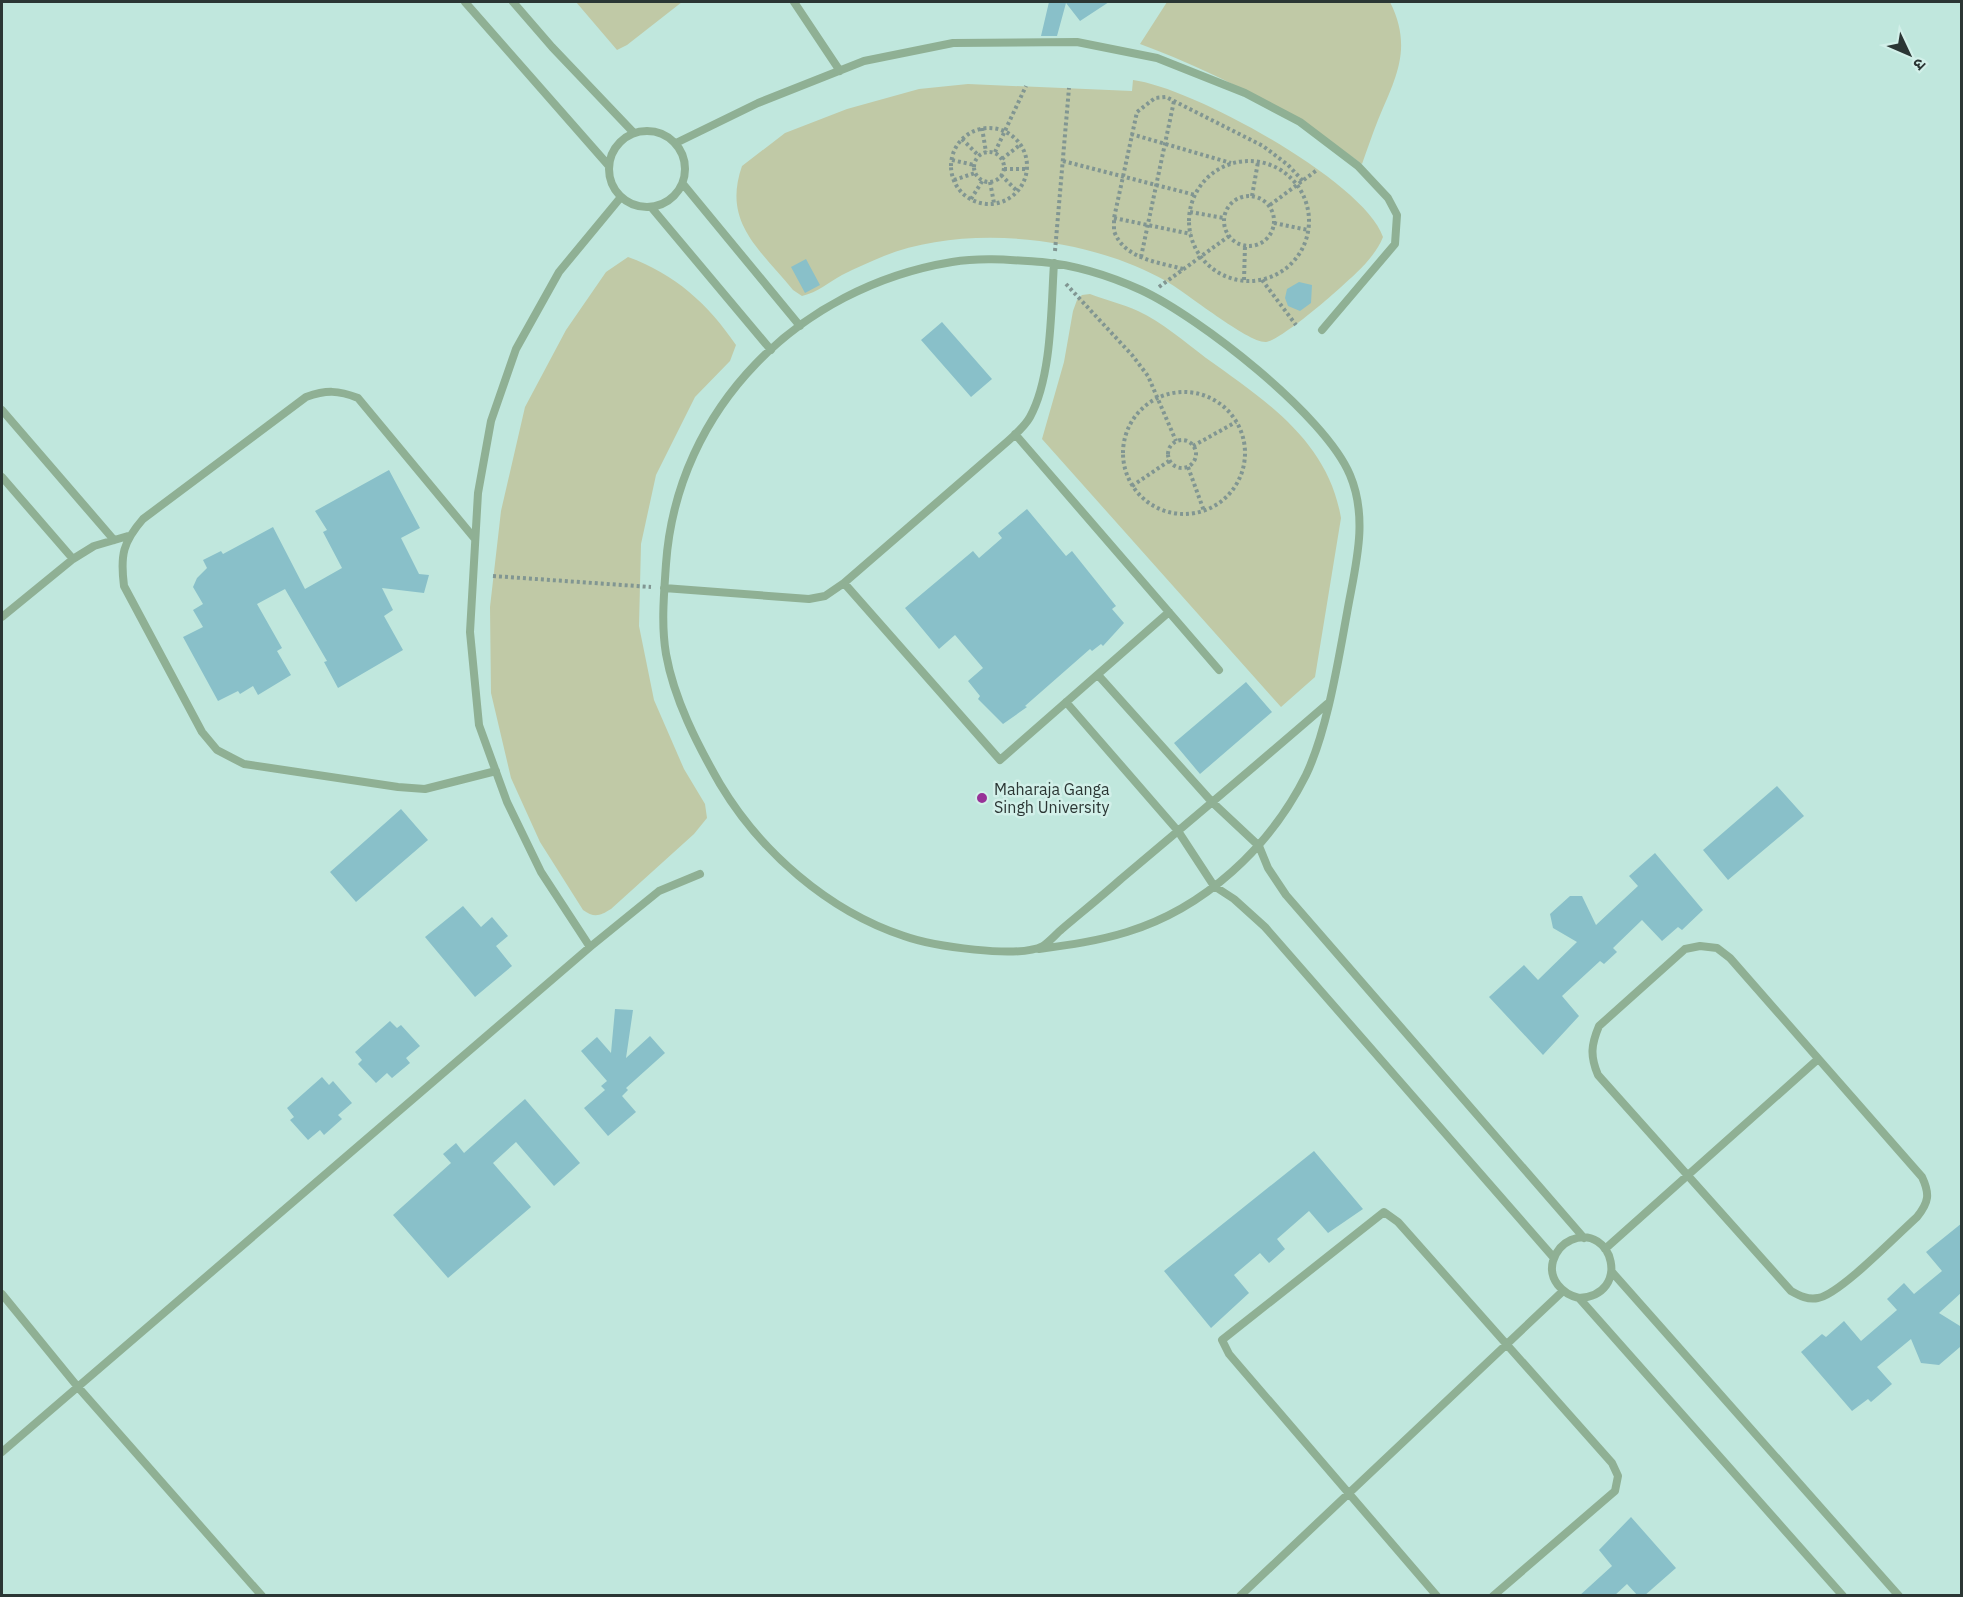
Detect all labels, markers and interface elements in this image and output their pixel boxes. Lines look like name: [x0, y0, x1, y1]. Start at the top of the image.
north arrow: [1879, 24, 1939, 84]
text: उ: [1909, 54, 1930, 75]
place label: Maharaja Ganga Singh University: [994, 779, 1110, 817]
marker: Maharaja Ganga Singh University: [975, 791, 989, 805]

